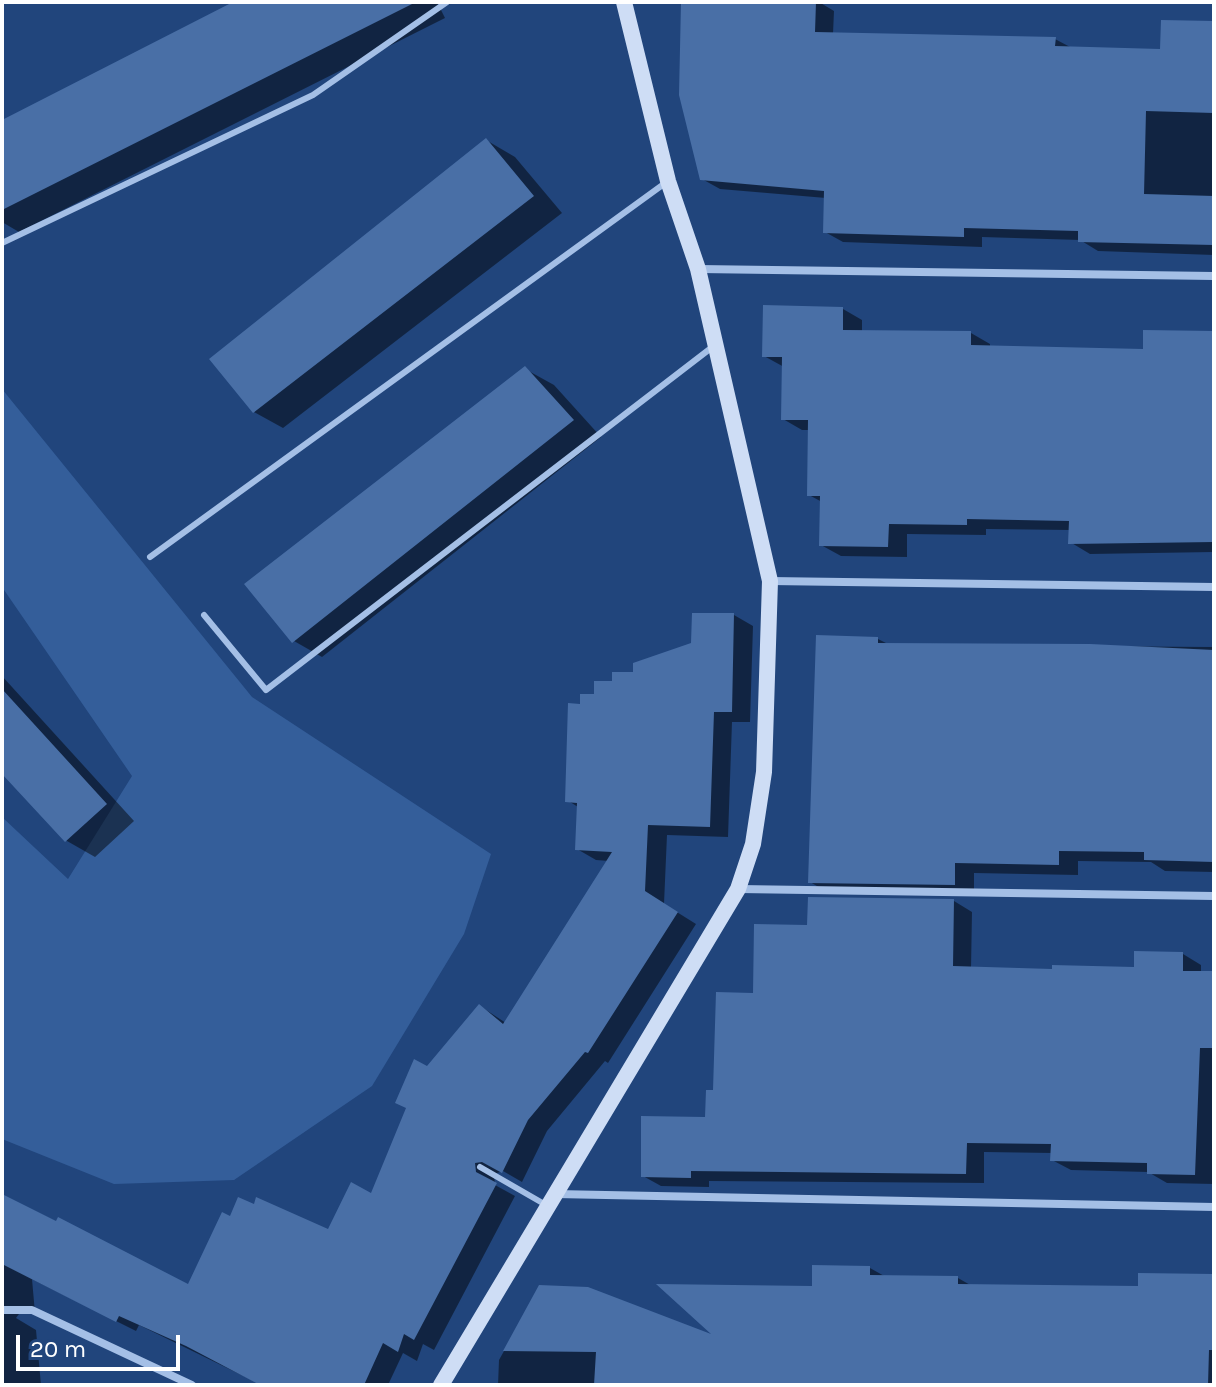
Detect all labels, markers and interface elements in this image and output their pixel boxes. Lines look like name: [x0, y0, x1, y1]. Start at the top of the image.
scale bar: [20, 1319, 184, 1369]
text: 20 m: [30, 1335, 86, 1363]

